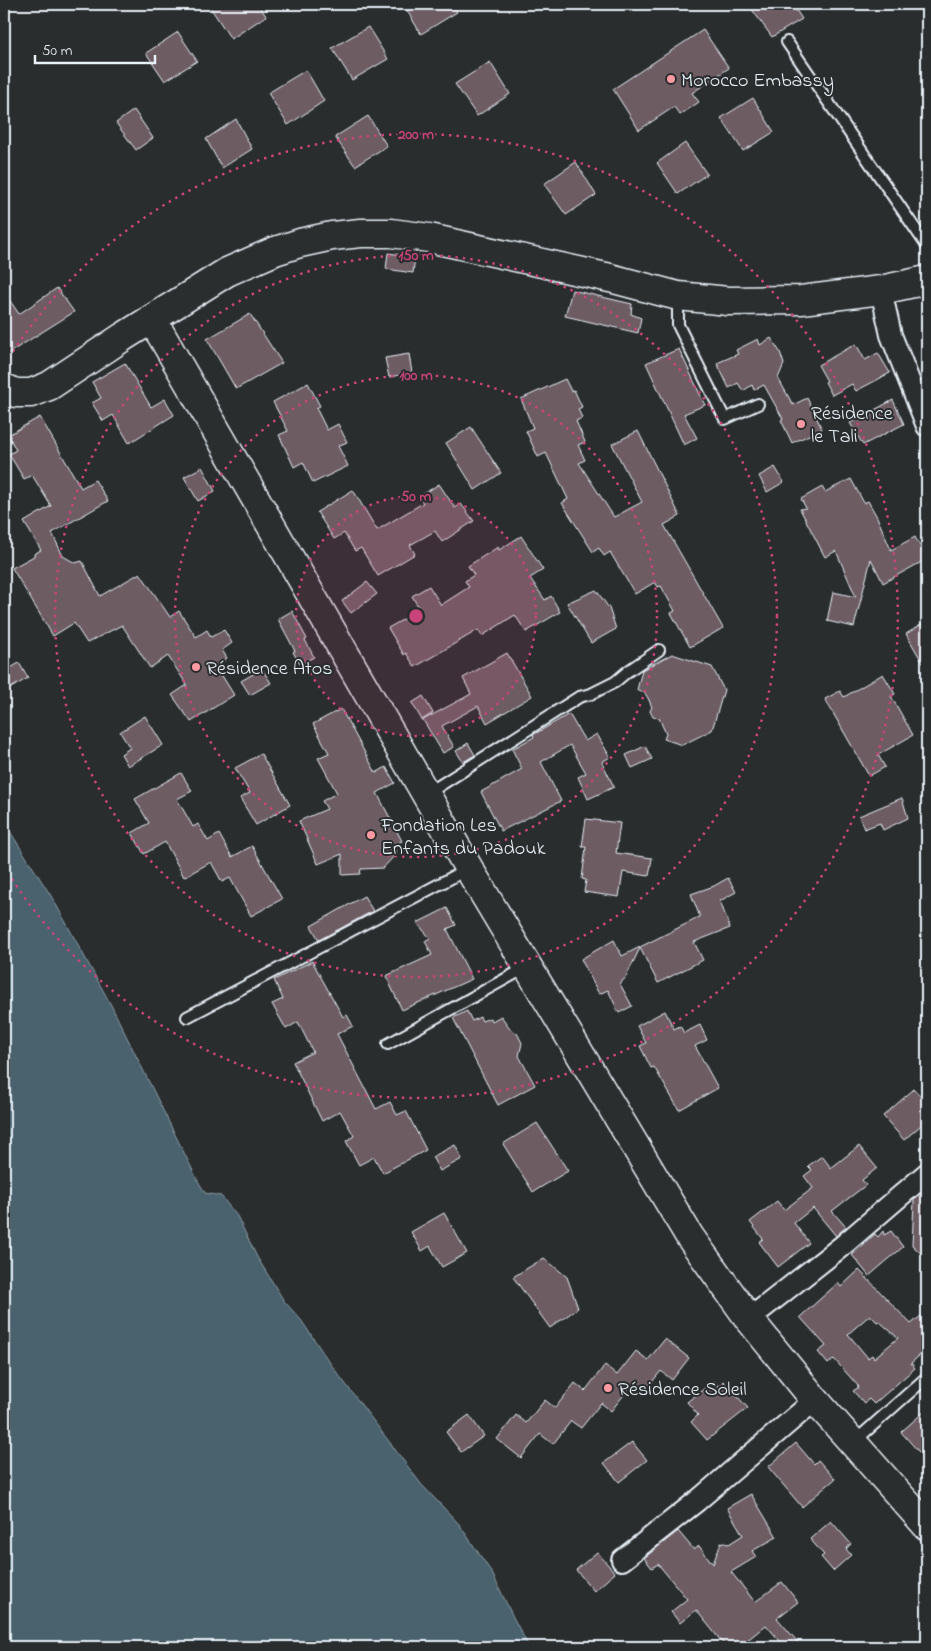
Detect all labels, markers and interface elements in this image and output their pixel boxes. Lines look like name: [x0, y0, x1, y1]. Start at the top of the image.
scale bar: [35, 32, 155, 64]
text: 50 m: [42, 40, 73, 62]
place label: Morocco Embassy: [681, 67, 834, 96]
marker: Morocco Embassy: [665, 73, 677, 85]
text: 200 m: [397, 124, 434, 146]
text: 150 m: [398, 245, 434, 267]
text: 100 m: [399, 365, 433, 387]
place label: Résidence le Tali: [811, 400, 893, 452]
marker: Résidence le Tali: [795, 418, 807, 430]
text: 50 m: [401, 486, 432, 508]
centre of rings: [407, 607, 425, 625]
place label: Résidence Atos: [206, 655, 332, 684]
marker: Résidence Atos: [190, 661, 202, 673]
place label: Fondation Les Enfants du Padouk: [380, 812, 546, 864]
marker: Fondation Les Enfants du Padouk: [365, 829, 377, 841]
place label: Résidence Soleil: [618, 1376, 747, 1405]
marker: Résidence Soleil: [602, 1382, 614, 1394]

